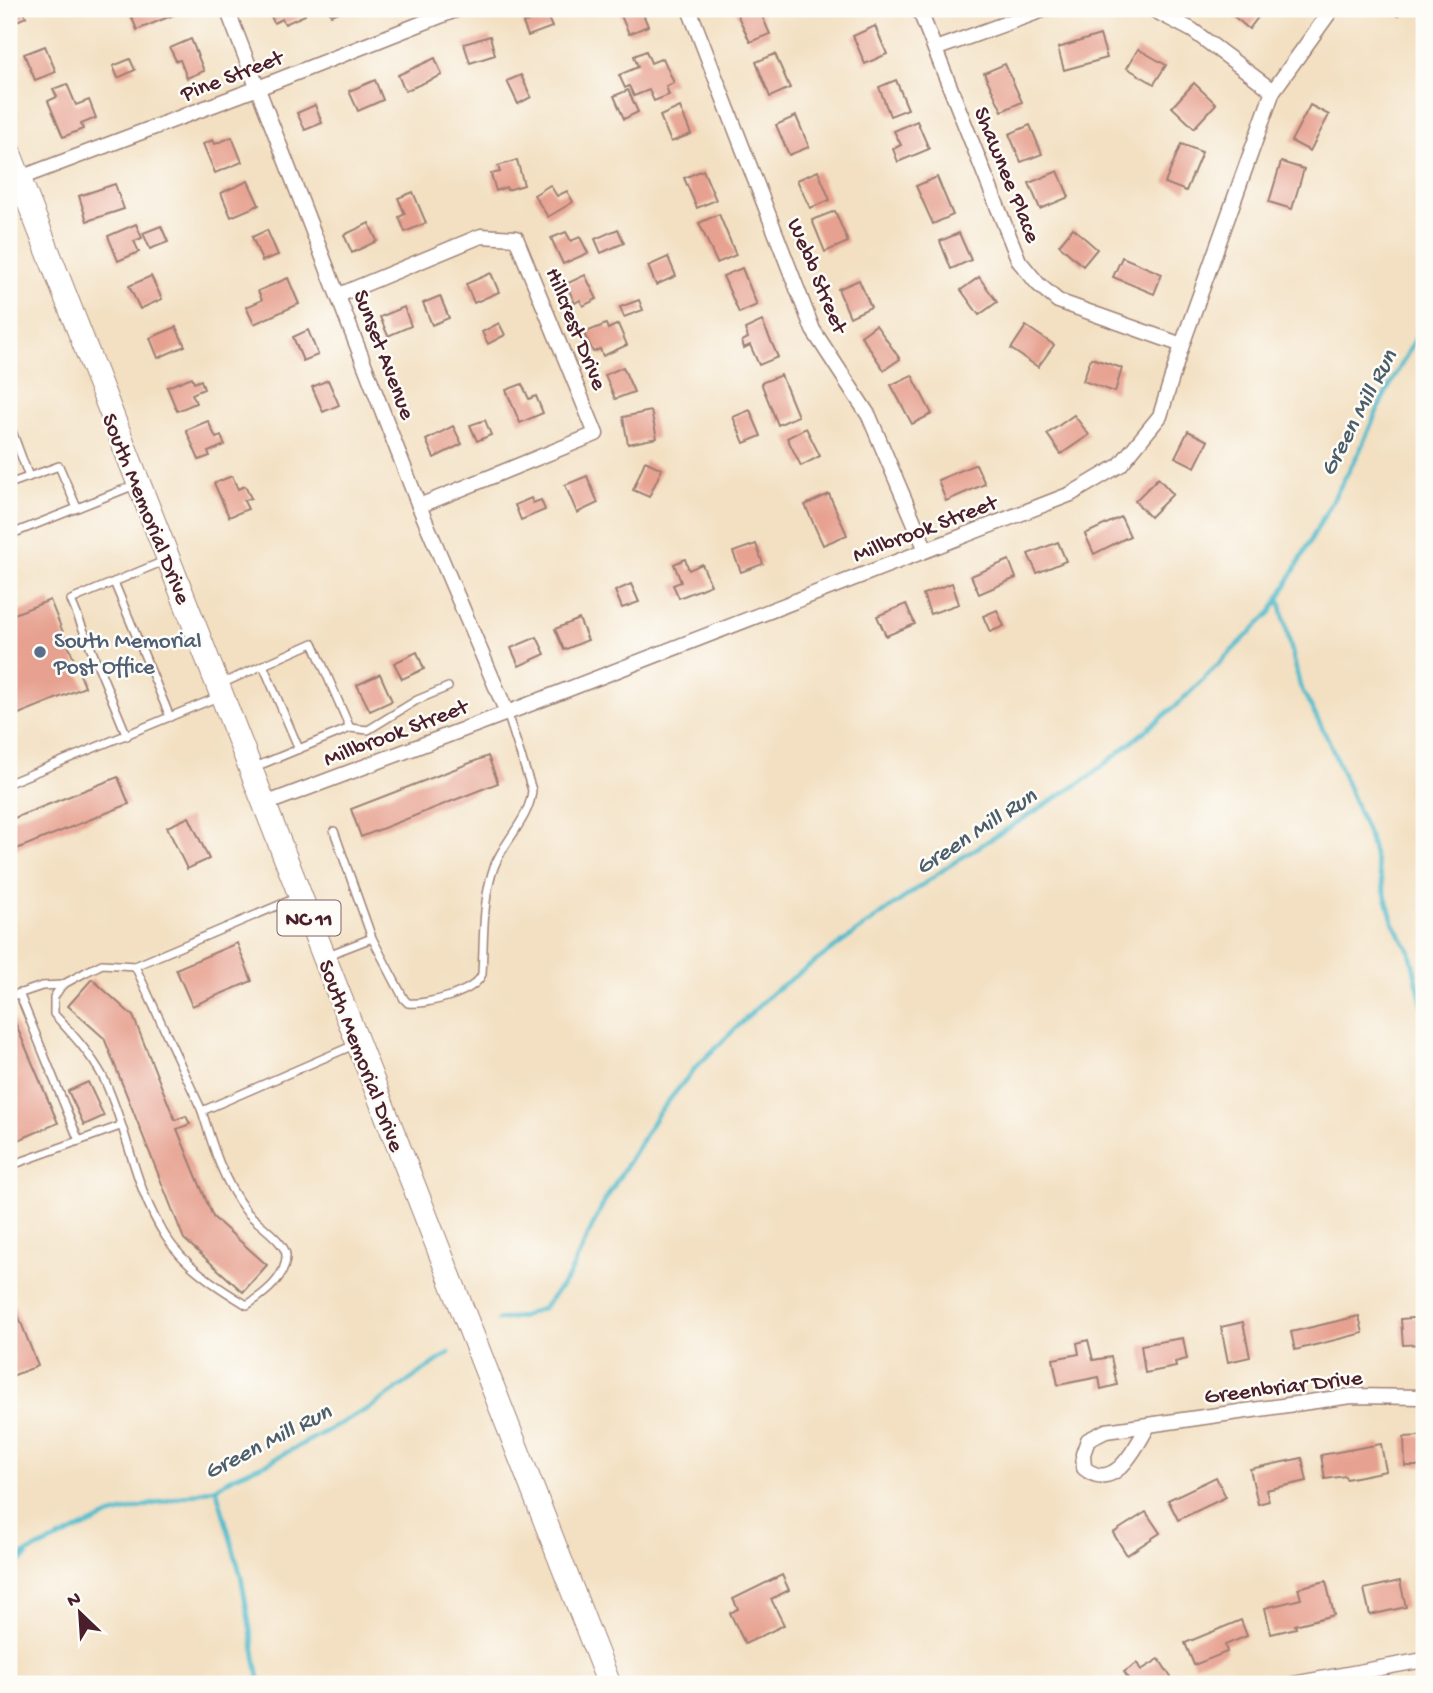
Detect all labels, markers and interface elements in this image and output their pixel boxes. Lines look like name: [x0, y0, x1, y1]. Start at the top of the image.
street label: Pine Street: [176, 45, 289, 109]
street label: Shawnee Place: [966, 104, 1046, 248]
street label: Webb Street: [779, 215, 853, 339]
street label: Hillcrest Drive: [538, 264, 612, 395]
street label: Sunset Avenue: [346, 287, 420, 425]
water label: Green Mill Run: [1315, 345, 1406, 482]
street label: South Memorial Drive: [94, 410, 196, 610]
street label: Millbrook Street: [849, 490, 1003, 570]
place label: South Memorial Post Office: [53, 629, 202, 682]
marker: South Memorial Post Office: [32, 644, 48, 660]
street label: Millbrook Street: [320, 694, 474, 774]
water label: Green Mill Run: [911, 783, 1044, 883]
road number: NC 11: [278, 900, 340, 936]
street label: South Memorial Drive: [311, 957, 409, 1157]
street label: Greenbriar Drive: [1203, 1365, 1365, 1412]
water label: Green Mill Run: [200, 1398, 338, 1488]
north arrow: [46, 1578, 116, 1648]
text: N: [64, 1588, 85, 1614]

